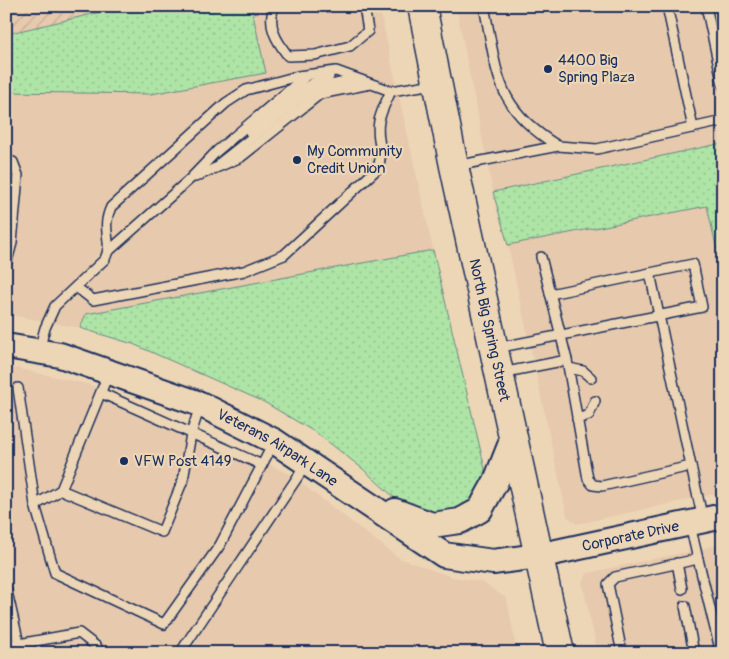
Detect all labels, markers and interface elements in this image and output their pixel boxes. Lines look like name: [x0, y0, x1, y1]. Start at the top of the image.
place label: 4400 Big Spring Plaza: [558, 51, 635, 87]
marker: 4400 Big Spring Plaza: [542, 63, 554, 75]
place label: My Community Credit Union: [307, 142, 403, 178]
marker: My Community Credit Union: [291, 154, 303, 166]
street label: North Big Spring Street: [464, 257, 514, 404]
street label: Veterans Airpark Lane: [214, 405, 342, 491]
place label: VFW Post 4149: [134, 452, 231, 471]
marker: VFW Post 4149: [118, 455, 130, 467]
street label: Corporate Drive: [580, 517, 681, 556]

